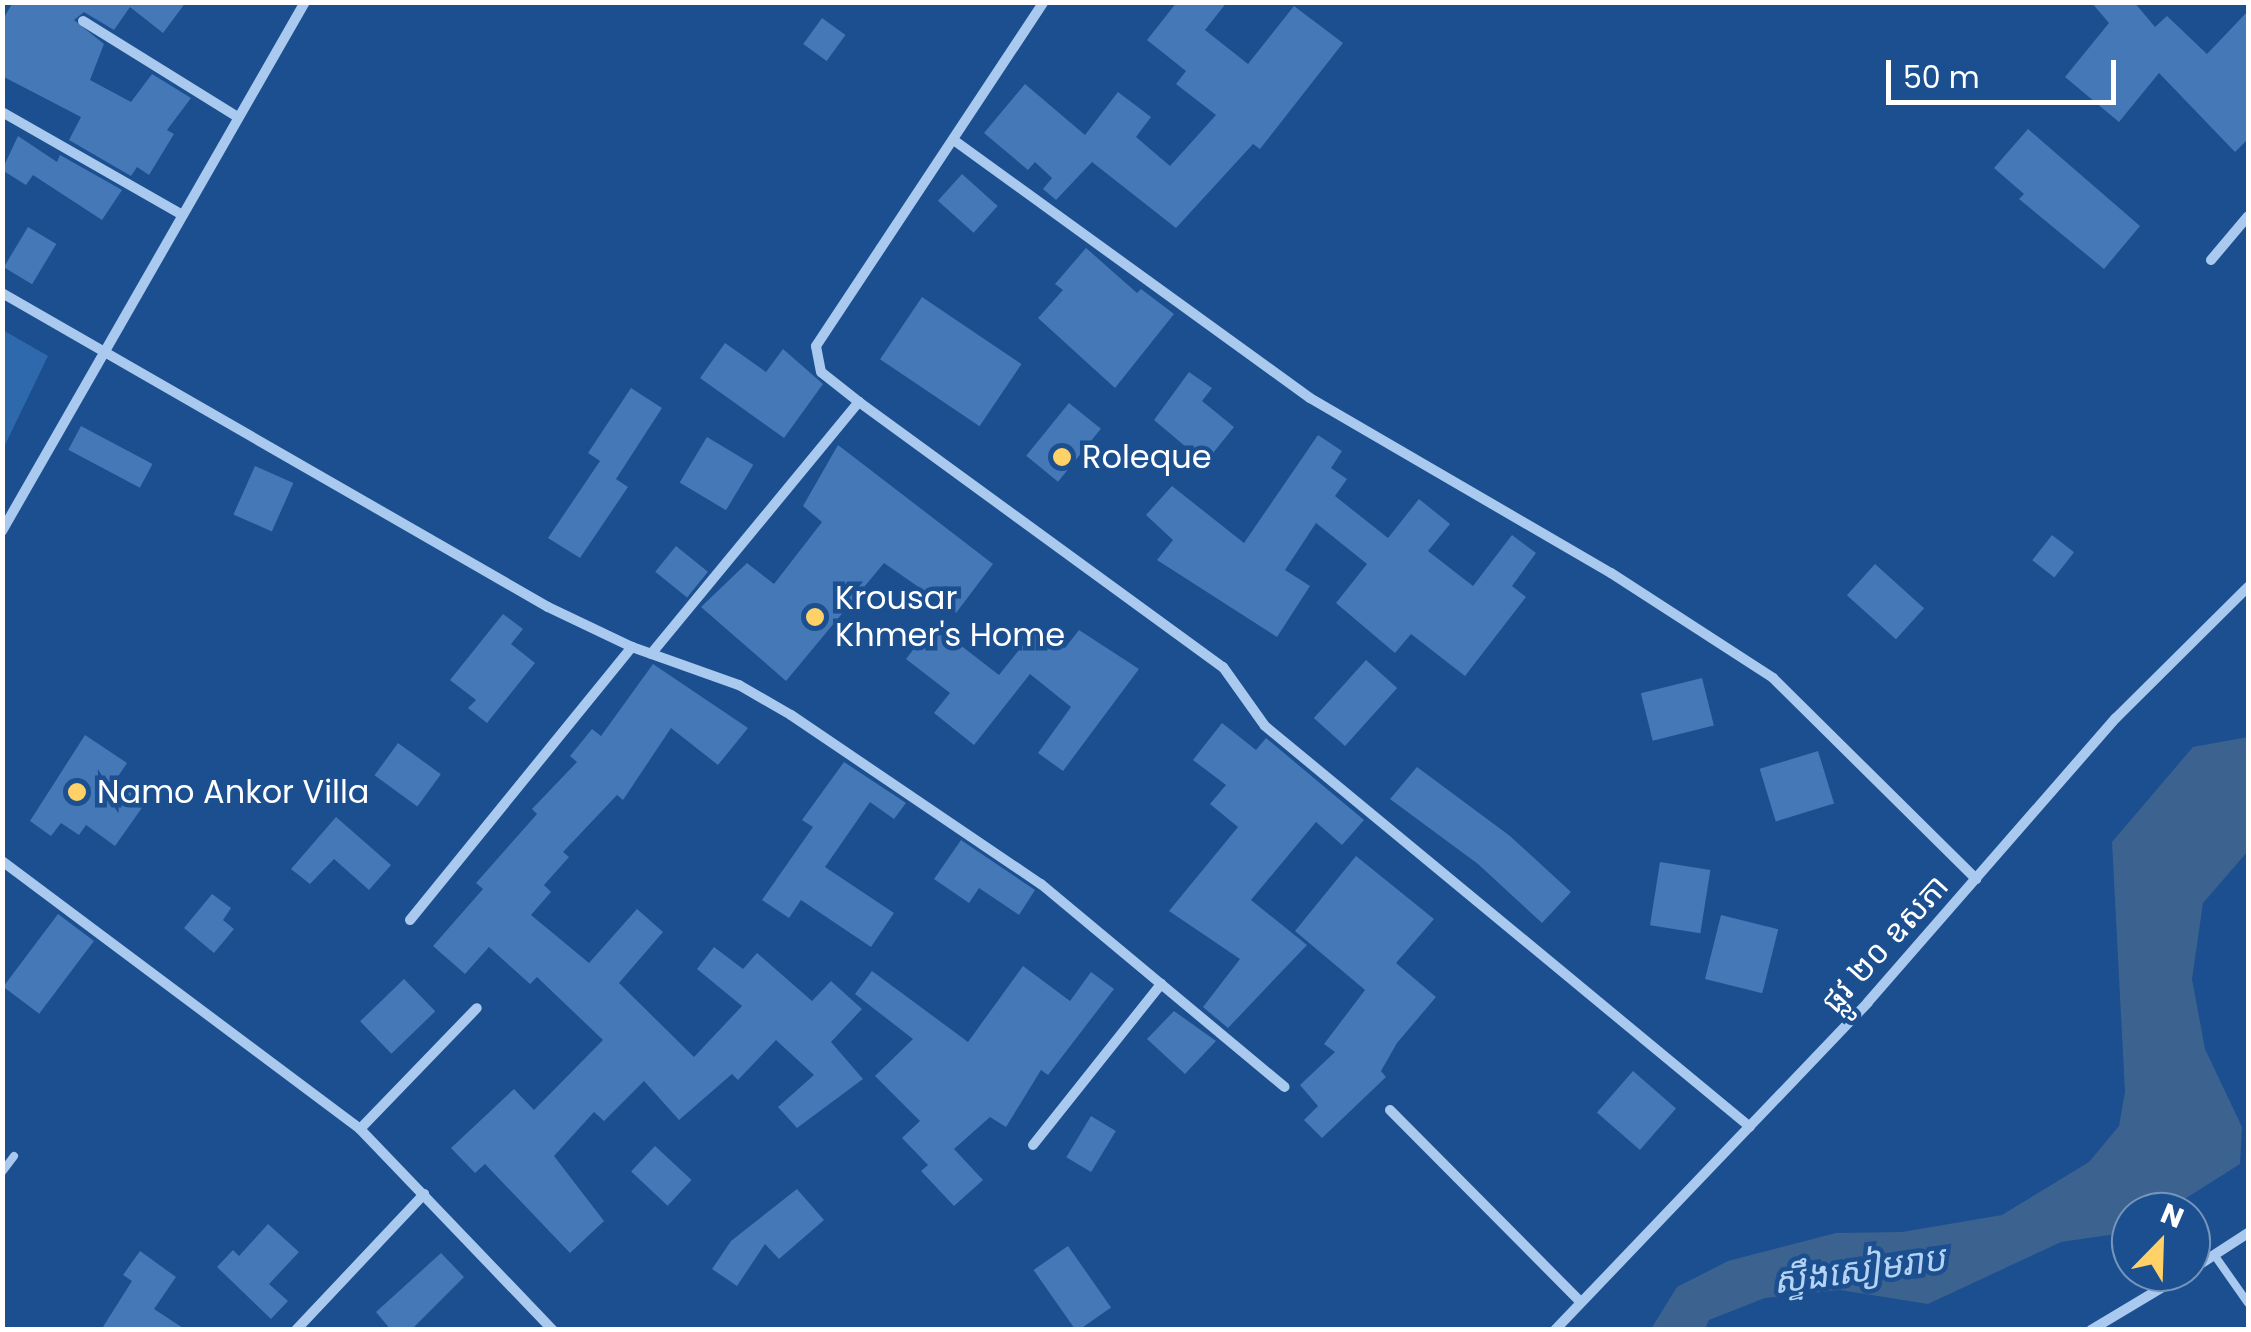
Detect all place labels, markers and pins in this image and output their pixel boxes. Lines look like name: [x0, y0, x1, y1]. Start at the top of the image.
place label: Roleque: [1082, 438, 1212, 476]
marker: Roleque: [1051, 446, 1073, 468]
place label: Krousar Khmer's Home: [835, 580, 1065, 655]
marker: Krousar Khmer's Home: [804, 606, 826, 628]
place label: Namo Ankor Villa: [97, 773, 369, 811]
marker: Namo Ankor Villa: [66, 781, 88, 803]

